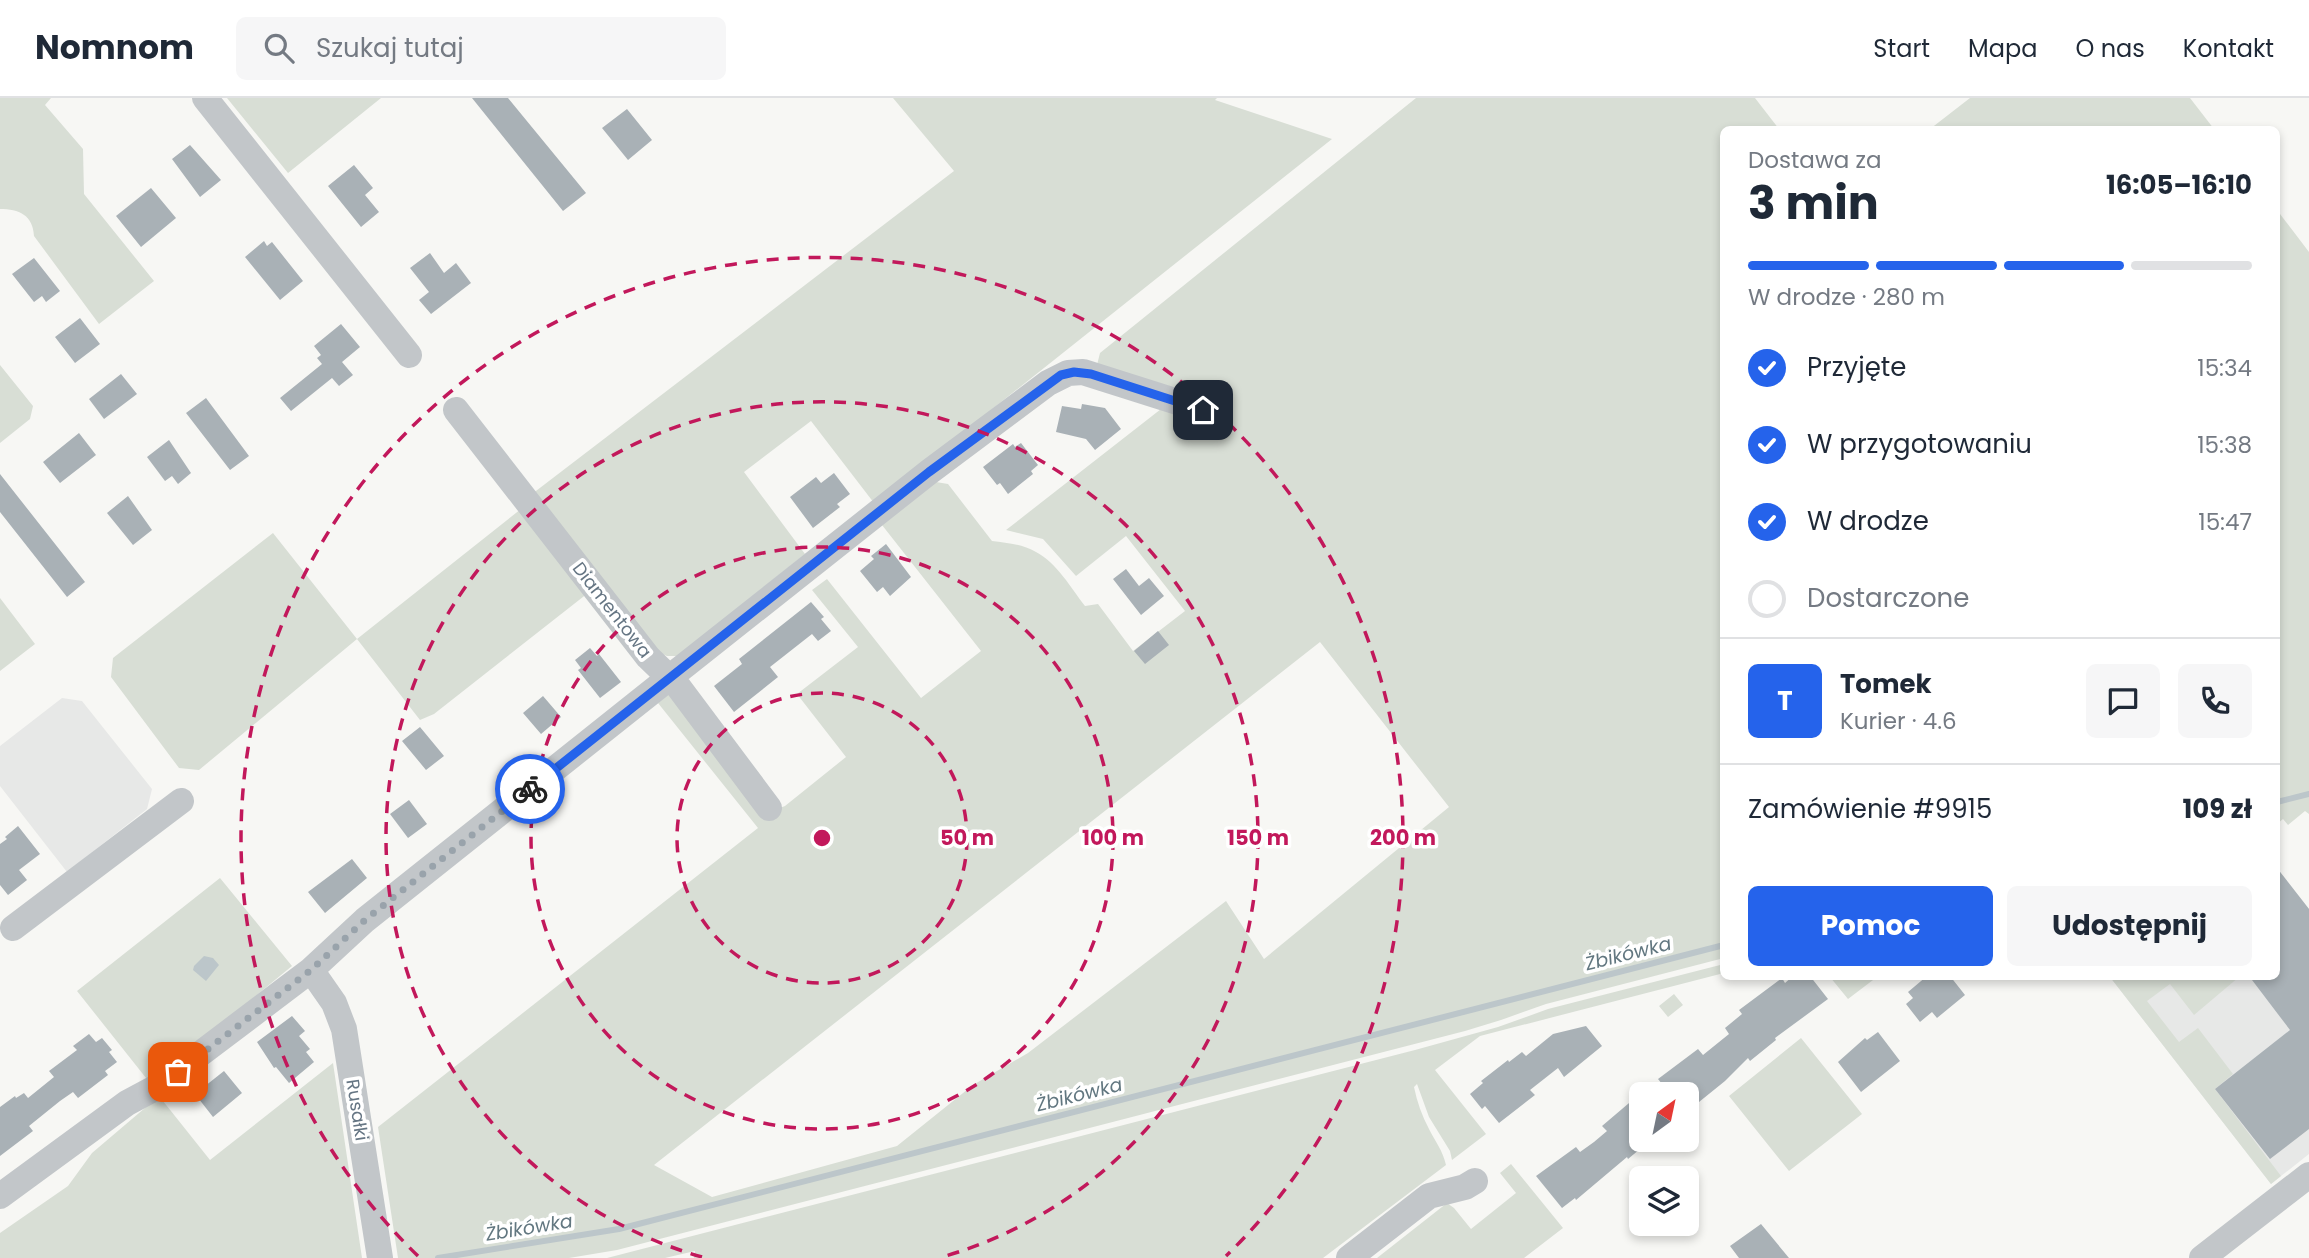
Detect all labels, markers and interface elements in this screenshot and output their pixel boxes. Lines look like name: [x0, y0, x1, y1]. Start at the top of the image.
search box: [236, 17, 726, 80]
text: Nomnom: [35, 24, 194, 71]
icon: search: [260, 29, 298, 67]
text: Szukaj tutaj: [316, 30, 464, 66]
text: Start: [1873, 32, 1930, 65]
text: Mapa: [1968, 32, 2037, 65]
text: O nas: [2075, 32, 2145, 65]
text: Kontakt: [2183, 32, 2274, 65]
text: Dostawa za: [1748, 144, 1881, 176]
text: 16:05–16:10: [2106, 167, 2252, 203]
text: 3 min: [1748, 171, 1879, 235]
text: W drodze · 280 m: [1748, 281, 1945, 313]
icon: check: [1748, 349, 1786, 387]
text: Przyjęte: [1807, 349, 1906, 385]
text: 15:34: [2197, 352, 2252, 384]
pin: [1173, 380, 1233, 440]
icon: home: [1184, 391, 1222, 429]
icon: check: [1748, 426, 1786, 464]
text: W przygotowaniu: [1807, 426, 2032, 462]
text: 15:38: [2197, 429, 2252, 461]
icon: check: [1748, 503, 1786, 541]
text: W drodze: [1807, 503, 1929, 539]
text: 15:47: [2198, 506, 2252, 538]
street label: Diamentowa: [567, 556, 658, 663]
text: Dostarczone: [1807, 580, 1969, 616]
button: chat: [2086, 664, 2160, 738]
button: phone: [2178, 664, 2252, 738]
text: Tomek: [1840, 666, 1932, 702]
text: T: [1777, 683, 1793, 719]
text: Kurier · 4.6: [1840, 705, 1957, 737]
courier: [495, 754, 565, 824]
icon: bike: [511, 770, 549, 808]
text: Zamówienie #9915: [1748, 791, 1992, 827]
text: 109 zł: [2183, 791, 2252, 827]
text: 50 m: [940, 823, 994, 852]
text: 100 m: [1082, 823, 1144, 852]
text: 150 m: [1227, 823, 1289, 852]
text: 200 m: [1370, 823, 1436, 852]
centre of rings: [810, 826, 834, 850]
button: Pomoc: [1748, 886, 1993, 966]
button: Udostępnij: [2007, 886, 2252, 966]
water label: Żbikówka: [1581, 930, 1674, 977]
pin: [148, 1042, 208, 1102]
icon: bag: [159, 1053, 197, 1091]
water label: Żbikówka: [1032, 1071, 1125, 1118]
street label: Rusałki: [340, 1077, 375, 1143]
north arrow: [1629, 1082, 1699, 1152]
map controls: [1629, 1082, 1699, 1236]
button: layers: [1629, 1166, 1699, 1236]
water label: Żbikówka: [483, 1207, 575, 1248]

